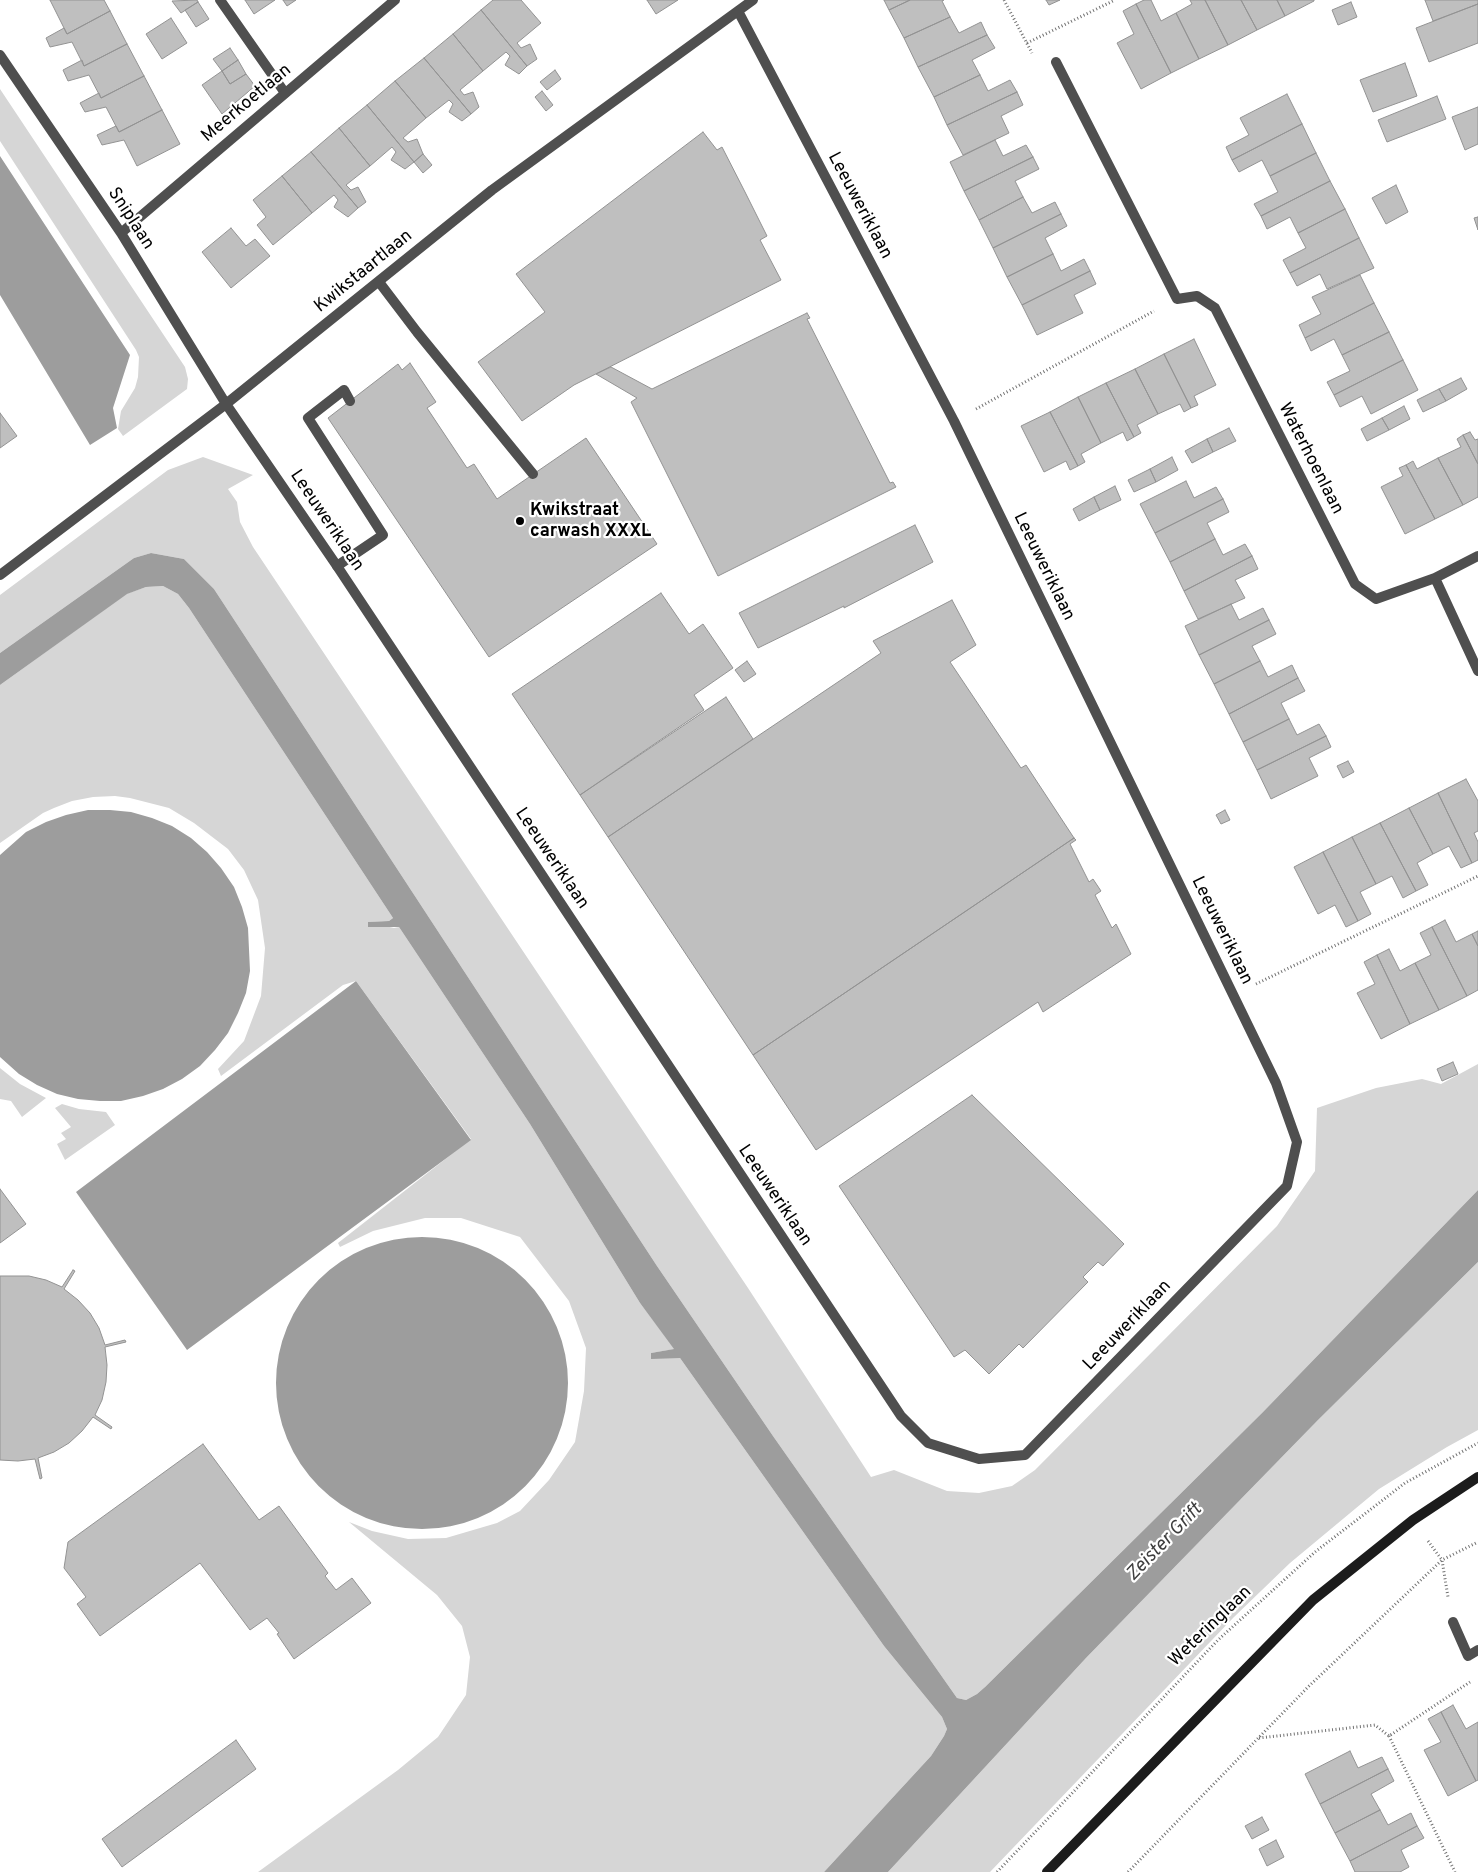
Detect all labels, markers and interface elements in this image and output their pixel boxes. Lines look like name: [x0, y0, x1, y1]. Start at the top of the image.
street label: Meerkoetlaan: [198, 60, 296, 148]
street label: Leeuweriklaan: [822, 149, 896, 263]
street label: Sniplaan: [102, 184, 158, 254]
street label: Kwikstaartlaan: [311, 226, 417, 318]
street label: Waterhoenlaan: [1273, 400, 1347, 518]
street label: Leeuweriklaan: [284, 466, 368, 576]
place label: Kwikstraat carwash XXXL: [530, 500, 651, 542]
street label: Leeuweriklaan: [1008, 509, 1078, 625]
marker: Kwikstraat carwash XXXL: [514, 515, 526, 527]
street label: Leeuweriklaan: [509, 804, 593, 914]
street label: Leeuweriklaan: [1186, 873, 1256, 989]
street label: Leeuweriklaan: [732, 1141, 816, 1251]
street label: Leeuweriklaan: [1079, 1276, 1177, 1376]
water label: Zeister Grift: [1122, 1499, 1208, 1587]
street label: Weteringlaan: [1165, 1582, 1257, 1672]

